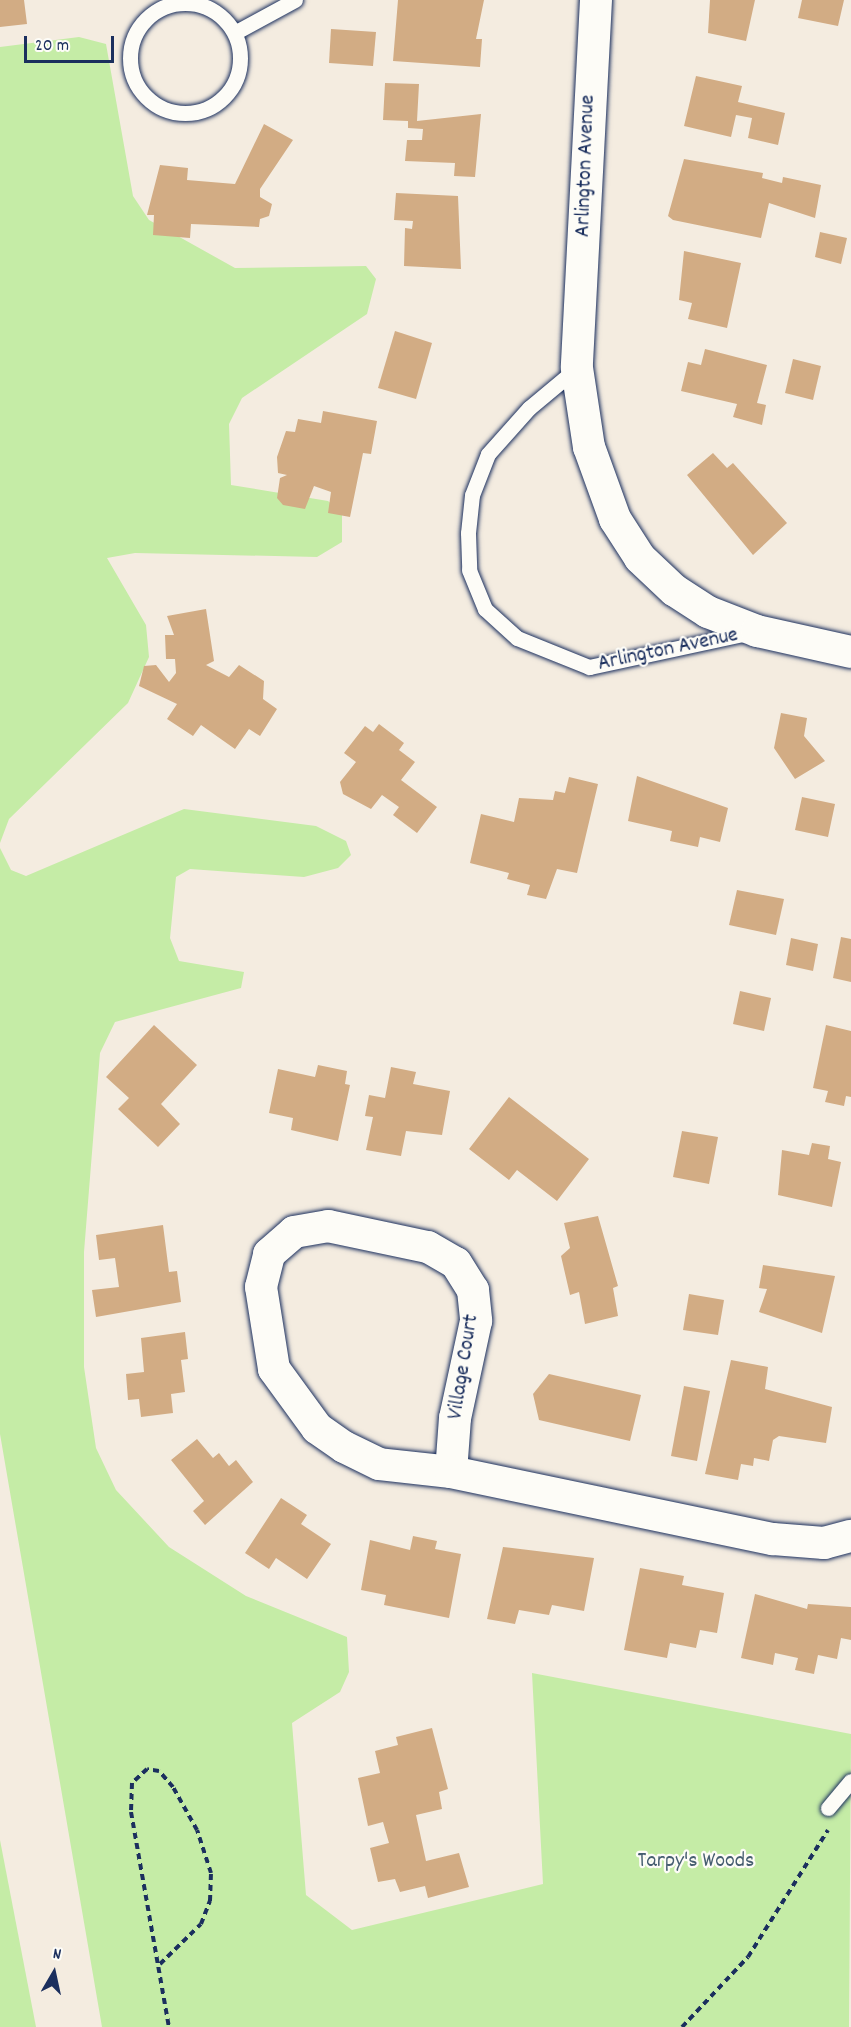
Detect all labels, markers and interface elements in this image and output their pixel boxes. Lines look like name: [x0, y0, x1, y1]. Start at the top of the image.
scale bar: [27, 24, 117, 62]
text: 20 m: [35, 34, 69, 59]
street label: Arlington Avenue: [570, 94, 602, 238]
street label: Arlington Avenue: [596, 622, 740, 678]
street label: Village Court: [443, 1313, 485, 1421]
park label: Tarpy's Woods: [638, 1849, 754, 1875]
north arrow: [24, 1943, 84, 2003]
text: N: [51, 1943, 63, 1967]

